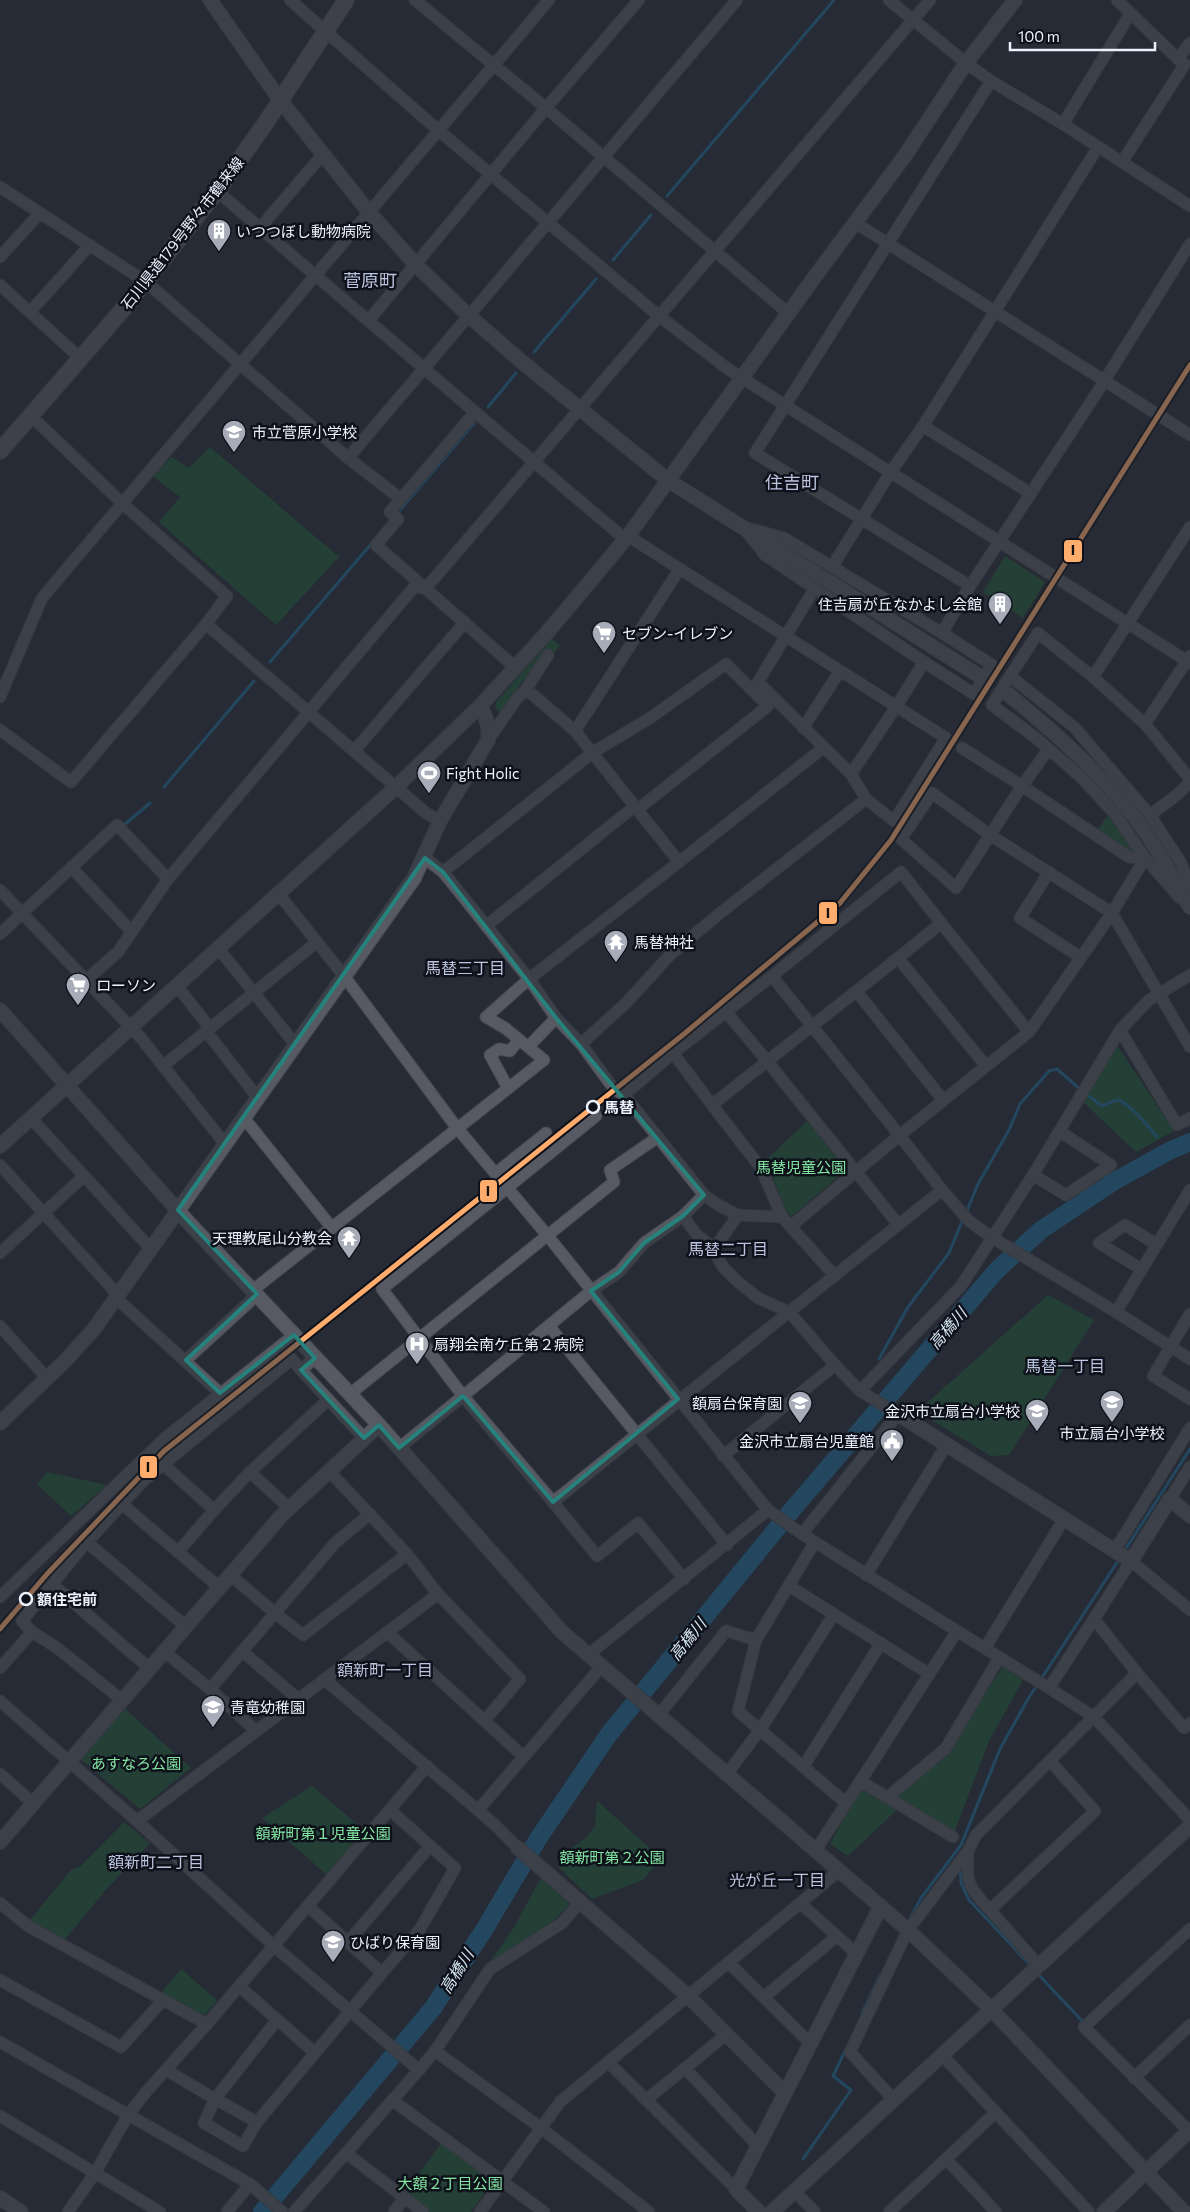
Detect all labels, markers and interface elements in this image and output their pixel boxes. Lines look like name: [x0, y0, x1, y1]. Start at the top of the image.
scale bar: [1010, 20, 1155, 52]
text: 100 m: [1018, 27, 1060, 45]
street label: 石川県道179号野々市鶴来線: [117, 153, 247, 313]
building icon: いつつぼし動物病院: [206, 218, 232, 252]
place label: いつつぼし動物病院: [236, 222, 371, 240]
district label: 菅原町: [343, 269, 397, 291]
school or university icon: 市立菅原小学校: [221, 419, 247, 453]
place label: 市立菅原小学校: [252, 423, 357, 441]
district label: 住吉町: [765, 471, 819, 493]
line badge: I: [1063, 539, 1083, 563]
text: I: [1071, 541, 1075, 558]
building icon: 住吉扇が丘なかよし会館: [987, 591, 1013, 625]
place label: 住吉扇が丘なかよし会館: [818, 595, 982, 613]
supermarket icon: セブン-イレブン: [591, 620, 617, 654]
place label: セブン-イレブン: [622, 624, 733, 642]
sports icon: Fight Holic: [416, 760, 442, 794]
place label: Fight Holic: [446, 764, 520, 782]
line badge: I: [818, 901, 838, 925]
text: I: [826, 904, 830, 921]
temple icon: 馬替神社: [603, 929, 629, 963]
place label: 馬替神社: [634, 933, 694, 951]
district label: 馬替三丁目: [425, 958, 505, 977]
supermarket icon: ローソン: [65, 972, 91, 1006]
place label: ローソン: [96, 976, 156, 994]
place label: 馬替: [604, 1098, 634, 1116]
marker: 馬替: [586, 1100, 600, 1114]
park label: 馬替児童公園: [756, 1158, 846, 1176]
line badge: I: [479, 1179, 498, 1203]
text: I: [486, 1182, 490, 1199]
temple icon: 天理教尾山分教会: [336, 1225, 362, 1259]
place label: 天理教尾山分教会: [212, 1229, 332, 1247]
district label: 馬替二丁目: [688, 1239, 768, 1258]
water label: 高橋川: [924, 1302, 971, 1352]
hospital icon: 扇翔会南ケ丘第２病院: [404, 1331, 430, 1365]
place label: 扇翔会南ケ丘第２病院: [434, 1335, 584, 1353]
district label: 馬替一丁目: [1025, 1356, 1105, 1375]
school or university icon: 市立扇台小学校: [1099, 1389, 1125, 1423]
school or university icon: 額扇台保育園: [787, 1390, 813, 1424]
place label: 額扇台保育園: [692, 1394, 782, 1412]
school or university icon: 金沢市立扇台小学校: [1024, 1398, 1050, 1432]
place label: 金沢市立扇台小学校: [885, 1402, 1020, 1420]
place label: 市立扇台小学校: [1059, 1424, 1165, 1442]
public building icon: 金沢市立扇台児童館: [879, 1428, 905, 1462]
place label: 金沢市立扇台児童館: [739, 1432, 874, 1450]
line badge: I: [139, 1455, 158, 1479]
text: I: [146, 1458, 150, 1475]
place label: 額住宅前: [37, 1590, 97, 1608]
marker: 額住宅前: [19, 1592, 33, 1606]
water label: 高橋川: [665, 1613, 711, 1664]
district label: 額新町一丁目: [337, 1660, 433, 1679]
school or university icon: 青竜幼稚園: [200, 1694, 226, 1728]
place label: 青竜幼稚園: [230, 1698, 305, 1716]
park label: あすなろ公園: [91, 1754, 181, 1772]
park label: 額新町第１児童公園: [255, 1824, 391, 1842]
park label: 額新町第２公園: [559, 1848, 665, 1866]
district label: 額新町二丁目: [108, 1852, 204, 1871]
district label: 光が丘一丁目: [729, 1870, 825, 1889]
school or university icon: ひばり保育園: [320, 1929, 346, 1963]
place label: ひばり保育園: [350, 1933, 440, 1951]
water label: 高橋川: [435, 1944, 478, 1996]
park label: 大額２丁目公園: [397, 2174, 503, 2192]

